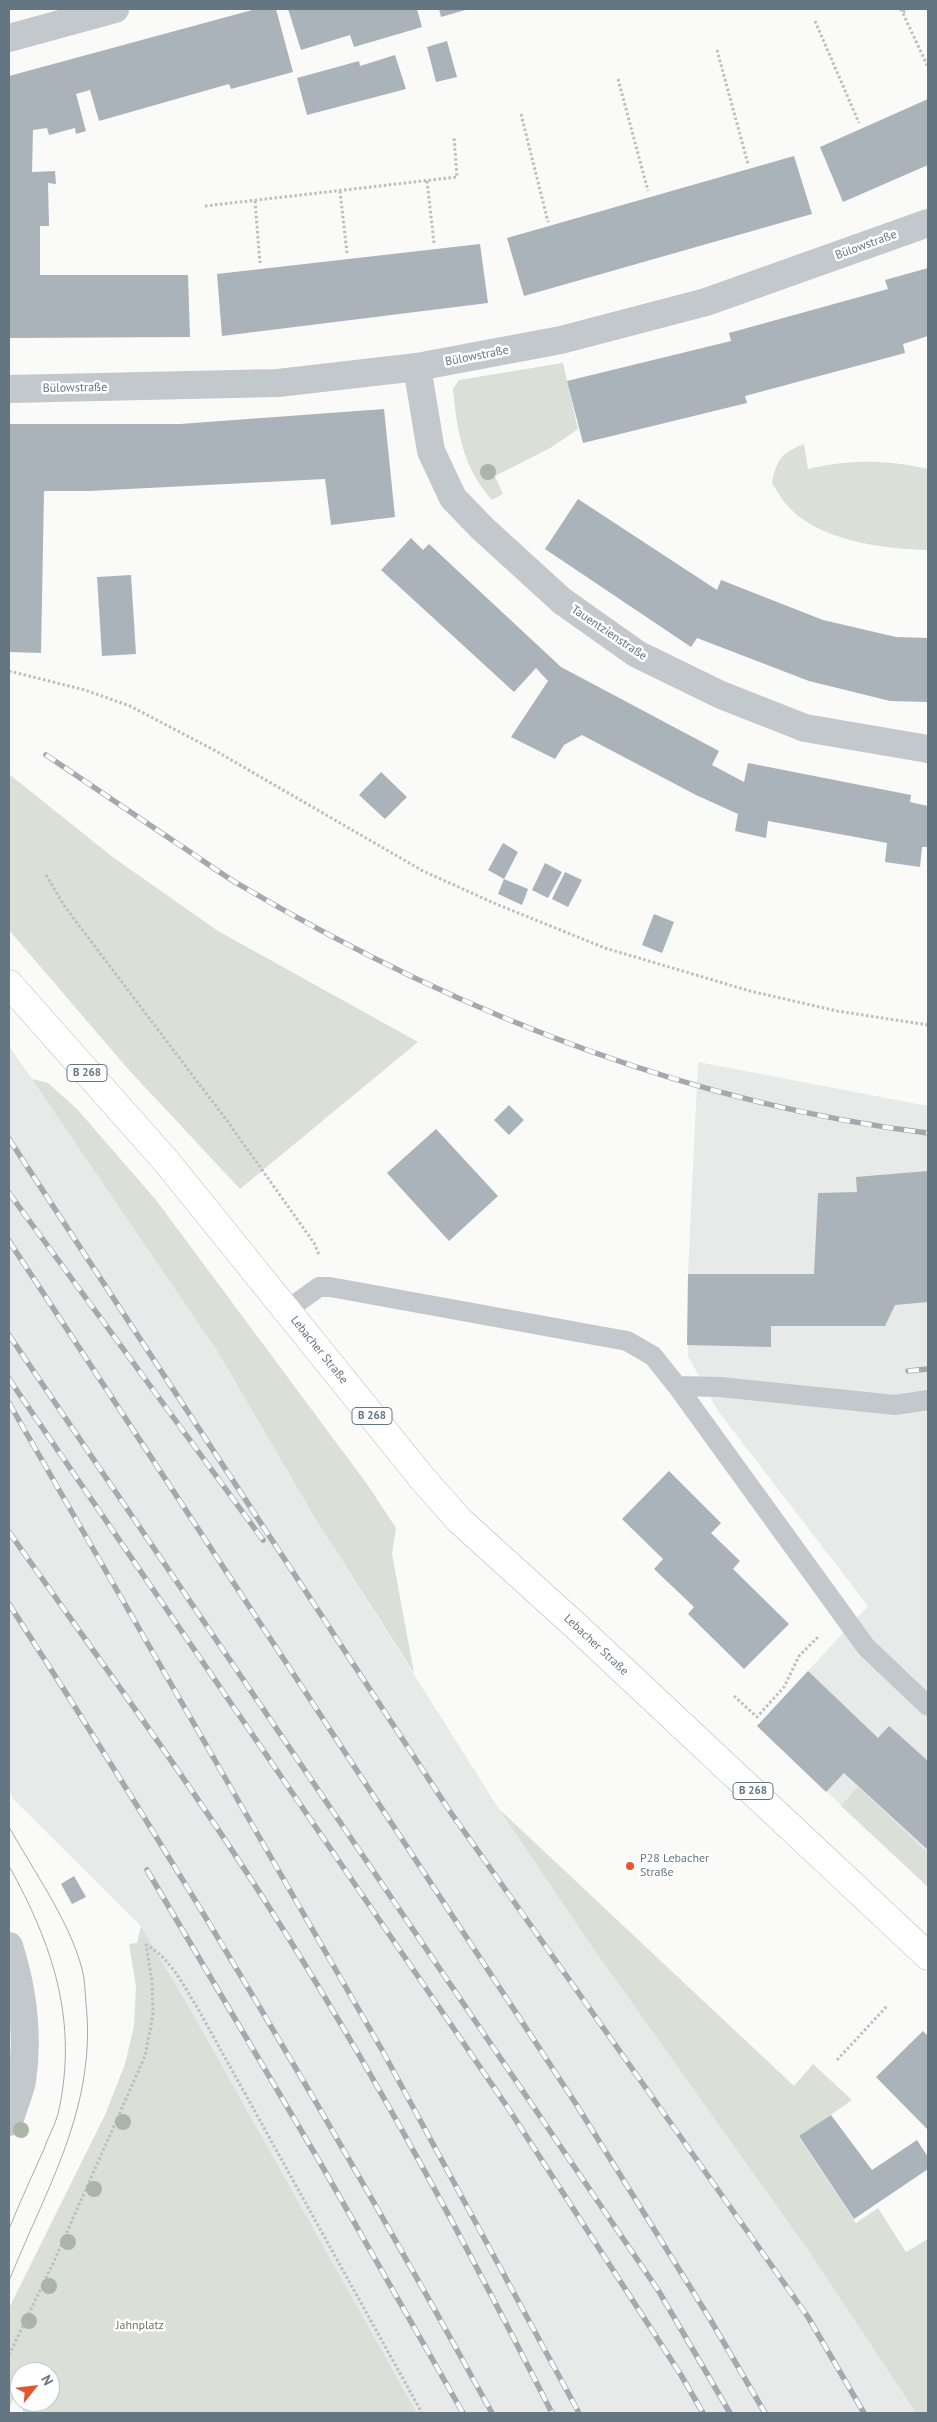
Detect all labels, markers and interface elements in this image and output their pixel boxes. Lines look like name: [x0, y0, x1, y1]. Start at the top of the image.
street label: Bülowstraße: [833, 227, 899, 263]
street label: Bülowstraße: [444, 343, 510, 369]
street label: Bülowstraße: [43, 380, 107, 396]
street label: Tauentzienstraße: [568, 602, 650, 664]
road number: B 268: [67, 1064, 107, 1082]
street label: Lebacher Straße: [287, 1313, 351, 1387]
road number: B 268: [352, 1408, 392, 1424]
street label: Lebacher Straße: [561, 1611, 631, 1679]
road number: B 268: [733, 1782, 773, 1800]
place label: P28 Lebacher Straße: [640, 1852, 709, 1880]
marker: P28 Lebacher Straße: [624, 1860, 636, 1872]
park label: Jahnplatz: [116, 2319, 164, 2333]
north arrow: [10, 2362, 60, 2412]
text: N: [37, 2372, 57, 2389]

